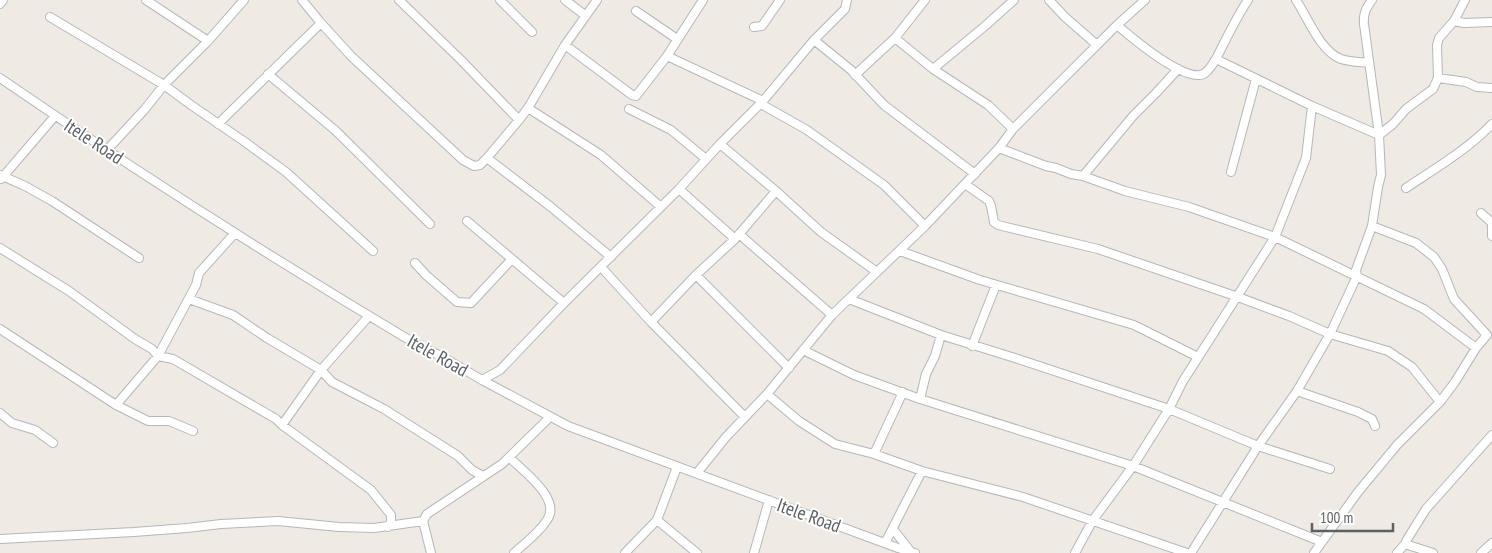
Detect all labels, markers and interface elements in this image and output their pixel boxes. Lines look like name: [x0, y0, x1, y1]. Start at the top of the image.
street label: Itele Road: [60, 113, 128, 169]
street label: Itele Road: [403, 328, 473, 382]
street label: Itele Road: [774, 492, 844, 538]
scale bar: [1312, 500, 1393, 532]
text: 100 m: [1320, 508, 1353, 527]

